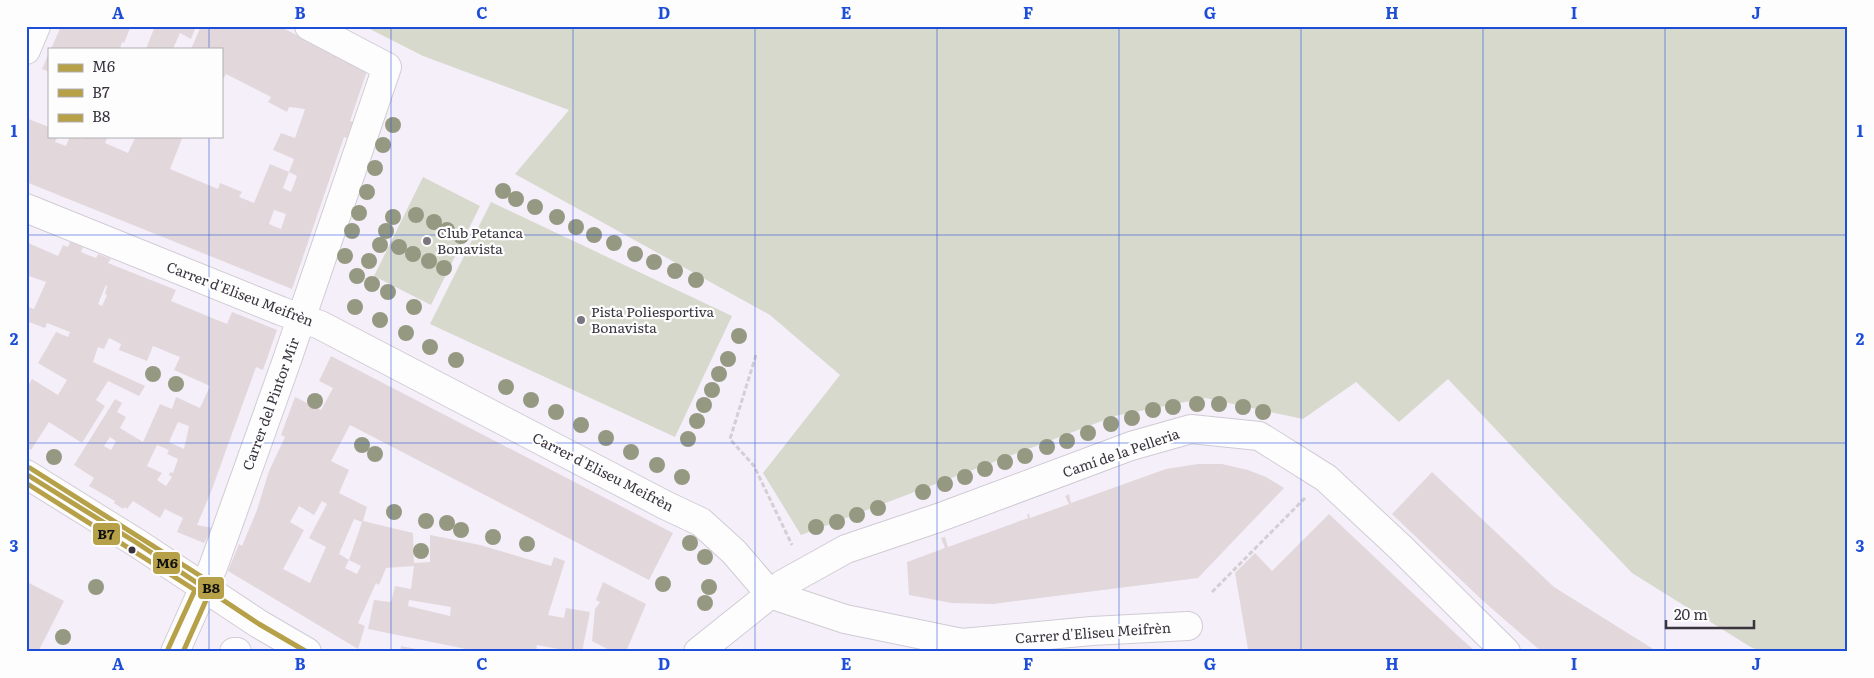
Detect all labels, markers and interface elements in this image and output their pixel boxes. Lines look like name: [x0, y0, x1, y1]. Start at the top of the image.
text: A: [112, 0, 124, 24]
text: B: [294, 0, 306, 24]
text: C: [476, 0, 488, 24]
text: D: [658, 0, 670, 24]
text: E: [841, 0, 852, 24]
text: F: [1023, 0, 1033, 24]
text: G: [1204, 0, 1216, 24]
text: H: [1385, 0, 1399, 24]
text: I: [1571, 0, 1577, 24]
text: J: [1751, 0, 1761, 24]
legend: [48, 48, 222, 138]
text: M6: [92, 54, 115, 77]
text: B7: [92, 80, 110, 103]
text: B8: [92, 104, 110, 127]
text: 1: [11, 118, 18, 142]
text: 1: [1857, 118, 1864, 142]
place label: Club Petanca Bonavista: [437, 222, 524, 258]
marker: Club Petanca Bonavista: [421, 235, 433, 247]
street label: Carrer d'Eliseu Meifrèn: [164, 256, 317, 330]
place label: Pista Poliesportiva Bonavista: [591, 301, 715, 337]
marker: Pista Poliesportiva Bonavista: [575, 314, 587, 326]
text: 2: [10, 326, 19, 350]
text: 2: [1856, 326, 1865, 350]
street label: Carrer del Pintor Mir: [237, 334, 304, 473]
street label: Camí de la Pelleria: [1060, 423, 1182, 481]
street label: Carrer d'Eliseu Meifrèn: [529, 427, 677, 515]
line badge: B7: [92, 522, 121, 546]
text: B7: [97, 523, 115, 543]
text: 3: [10, 533, 19, 557]
text: 3: [1856, 533, 1865, 557]
unlabelled marker: [127, 545, 137, 555]
line badge: M6: [152, 551, 181, 575]
text: M6: [156, 552, 178, 572]
line badge: B8: [197, 576, 225, 600]
text: B8: [202, 577, 220, 597]
scale bar: [1666, 598, 1754, 630]
text: 20 m: [1674, 602, 1708, 625]
street label: Carrer d'Eliseu Meifrèn: [1014, 617, 1171, 647]
text: A: [112, 651, 124, 675]
text: B: [294, 651, 306, 675]
text: C: [476, 651, 488, 675]
text: D: [658, 651, 670, 675]
text: E: [841, 651, 852, 675]
text: F: [1023, 651, 1033, 675]
text: G: [1204, 651, 1216, 675]
text: H: [1385, 651, 1399, 675]
text: I: [1571, 651, 1577, 675]
text: J: [1751, 651, 1761, 675]

